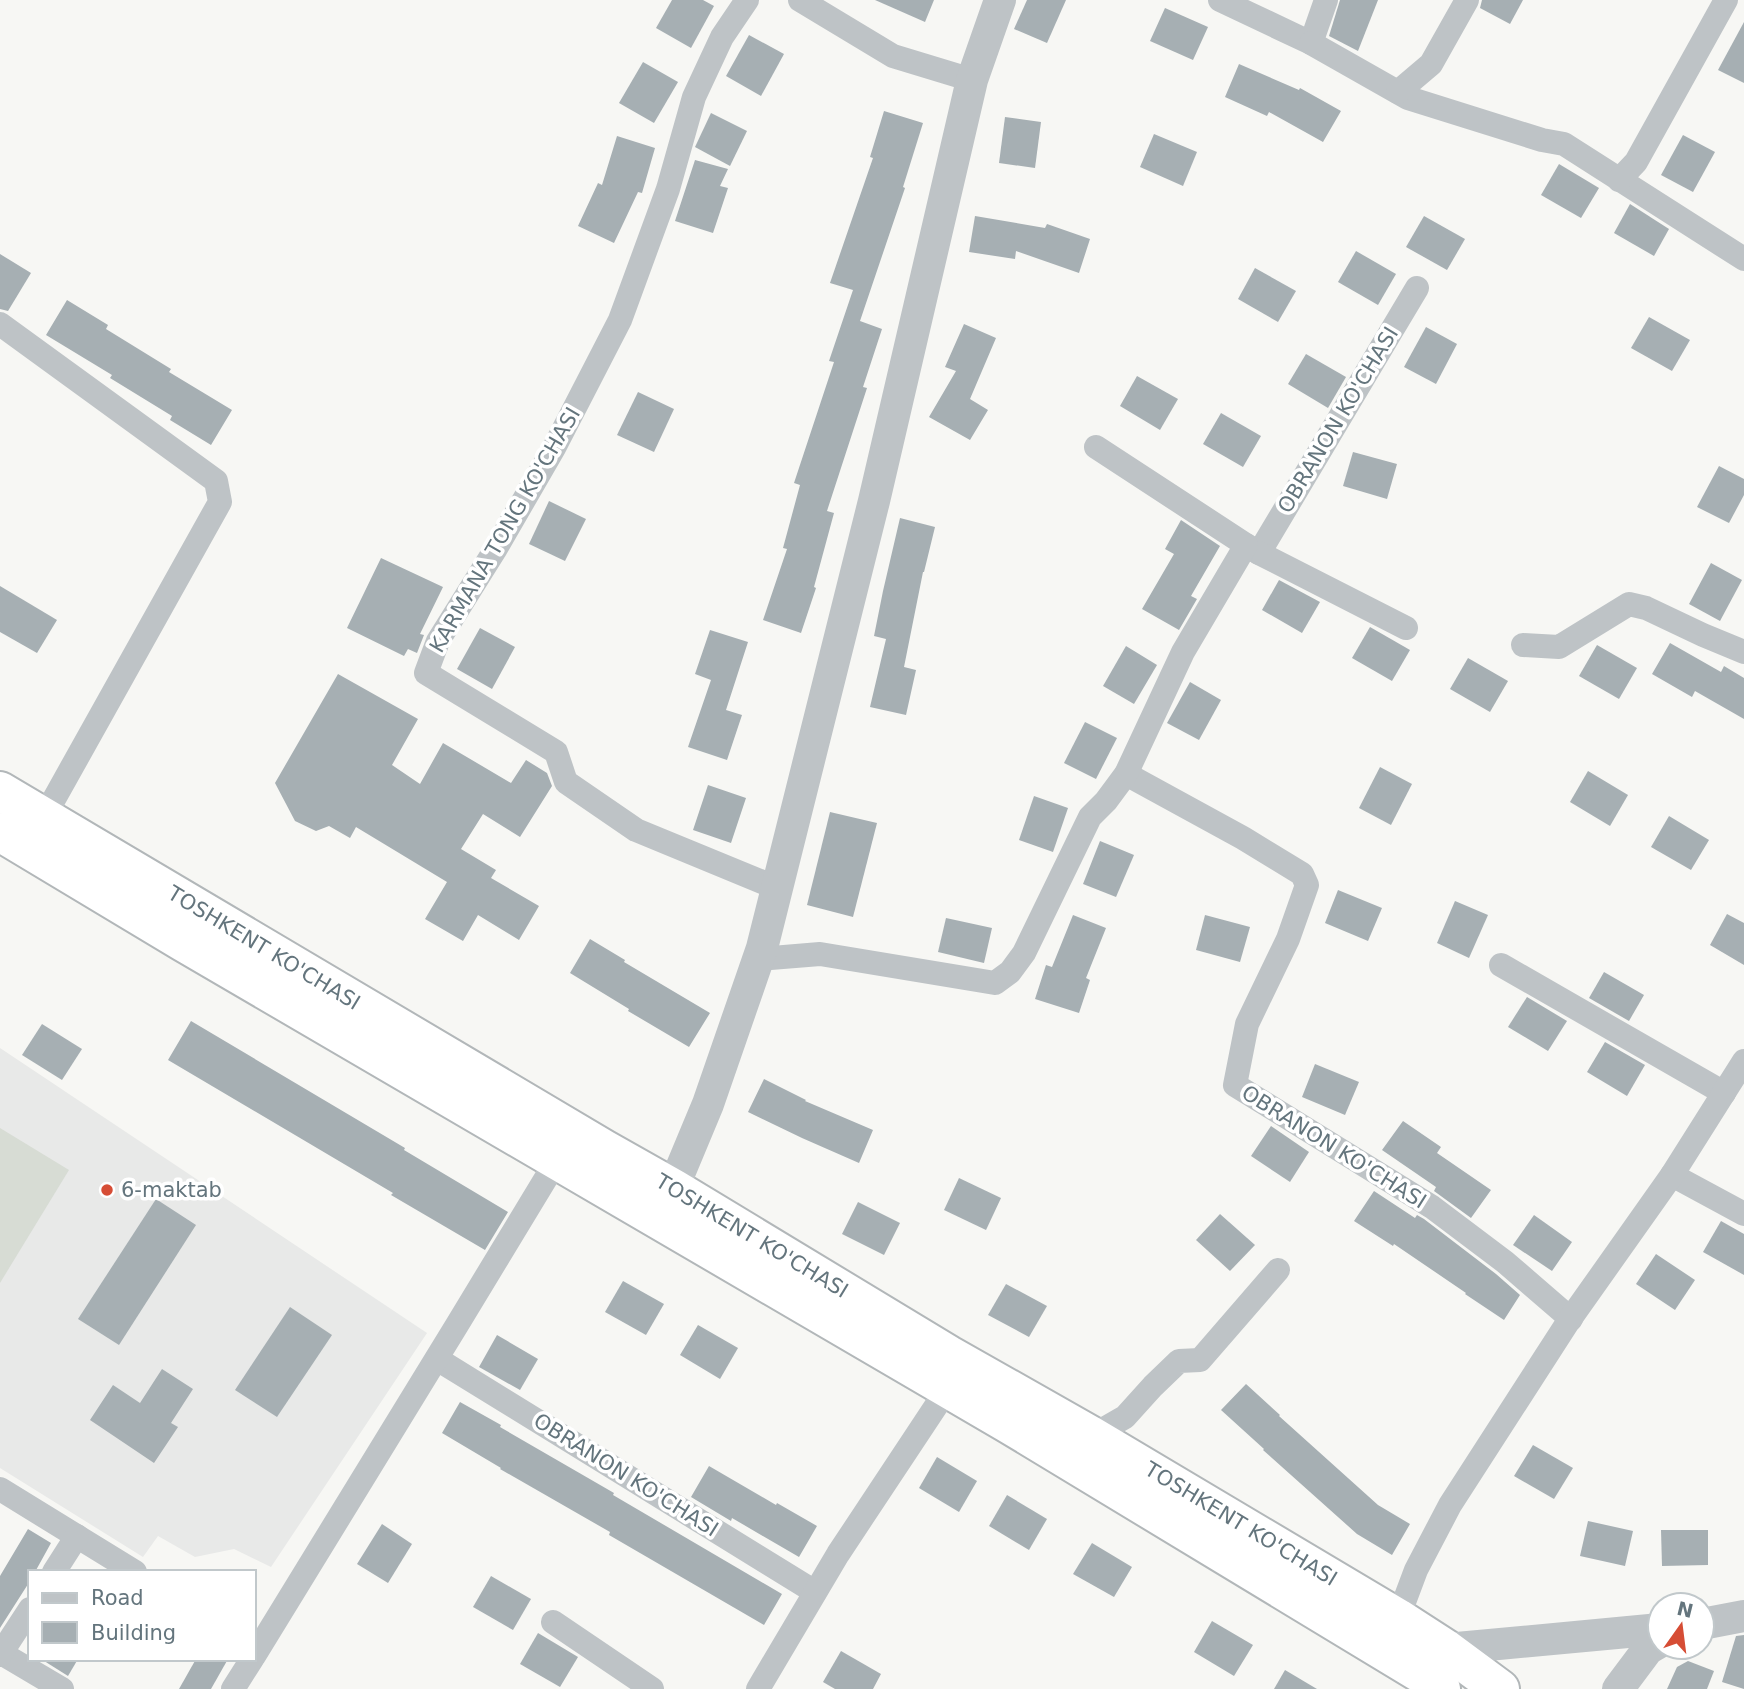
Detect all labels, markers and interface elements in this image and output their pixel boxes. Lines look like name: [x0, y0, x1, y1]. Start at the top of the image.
street label: OBRANON KO'CHASI: [1273, 323, 1403, 517]
street label: KARMANA TONG KO'CHASI: [425, 403, 585, 657]
street label: TOSHKENT KO'CHASI: [163, 881, 364, 1015]
street label: OBRANON KO'CHASI: [1237, 1080, 1431, 1214]
street label: TOSHKENT KO'CHASI: [651, 1169, 852, 1303]
place label: 6-maktab: [121, 1178, 222, 1202]
marker: 6-maktab: [99, 1182, 115, 1198]
street label: OBRANON KO'CHASI: [529, 1408, 723, 1542]
street label: TOSHKENT KO'CHASI: [1140, 1457, 1341, 1591]
legend: [28, 1570, 256, 1661]
text: Road: [91, 1586, 144, 1610]
north arrow: [1646, 1591, 1716, 1661]
text: N: [1675, 1597, 1695, 1622]
text: Building: [91, 1621, 176, 1645]

